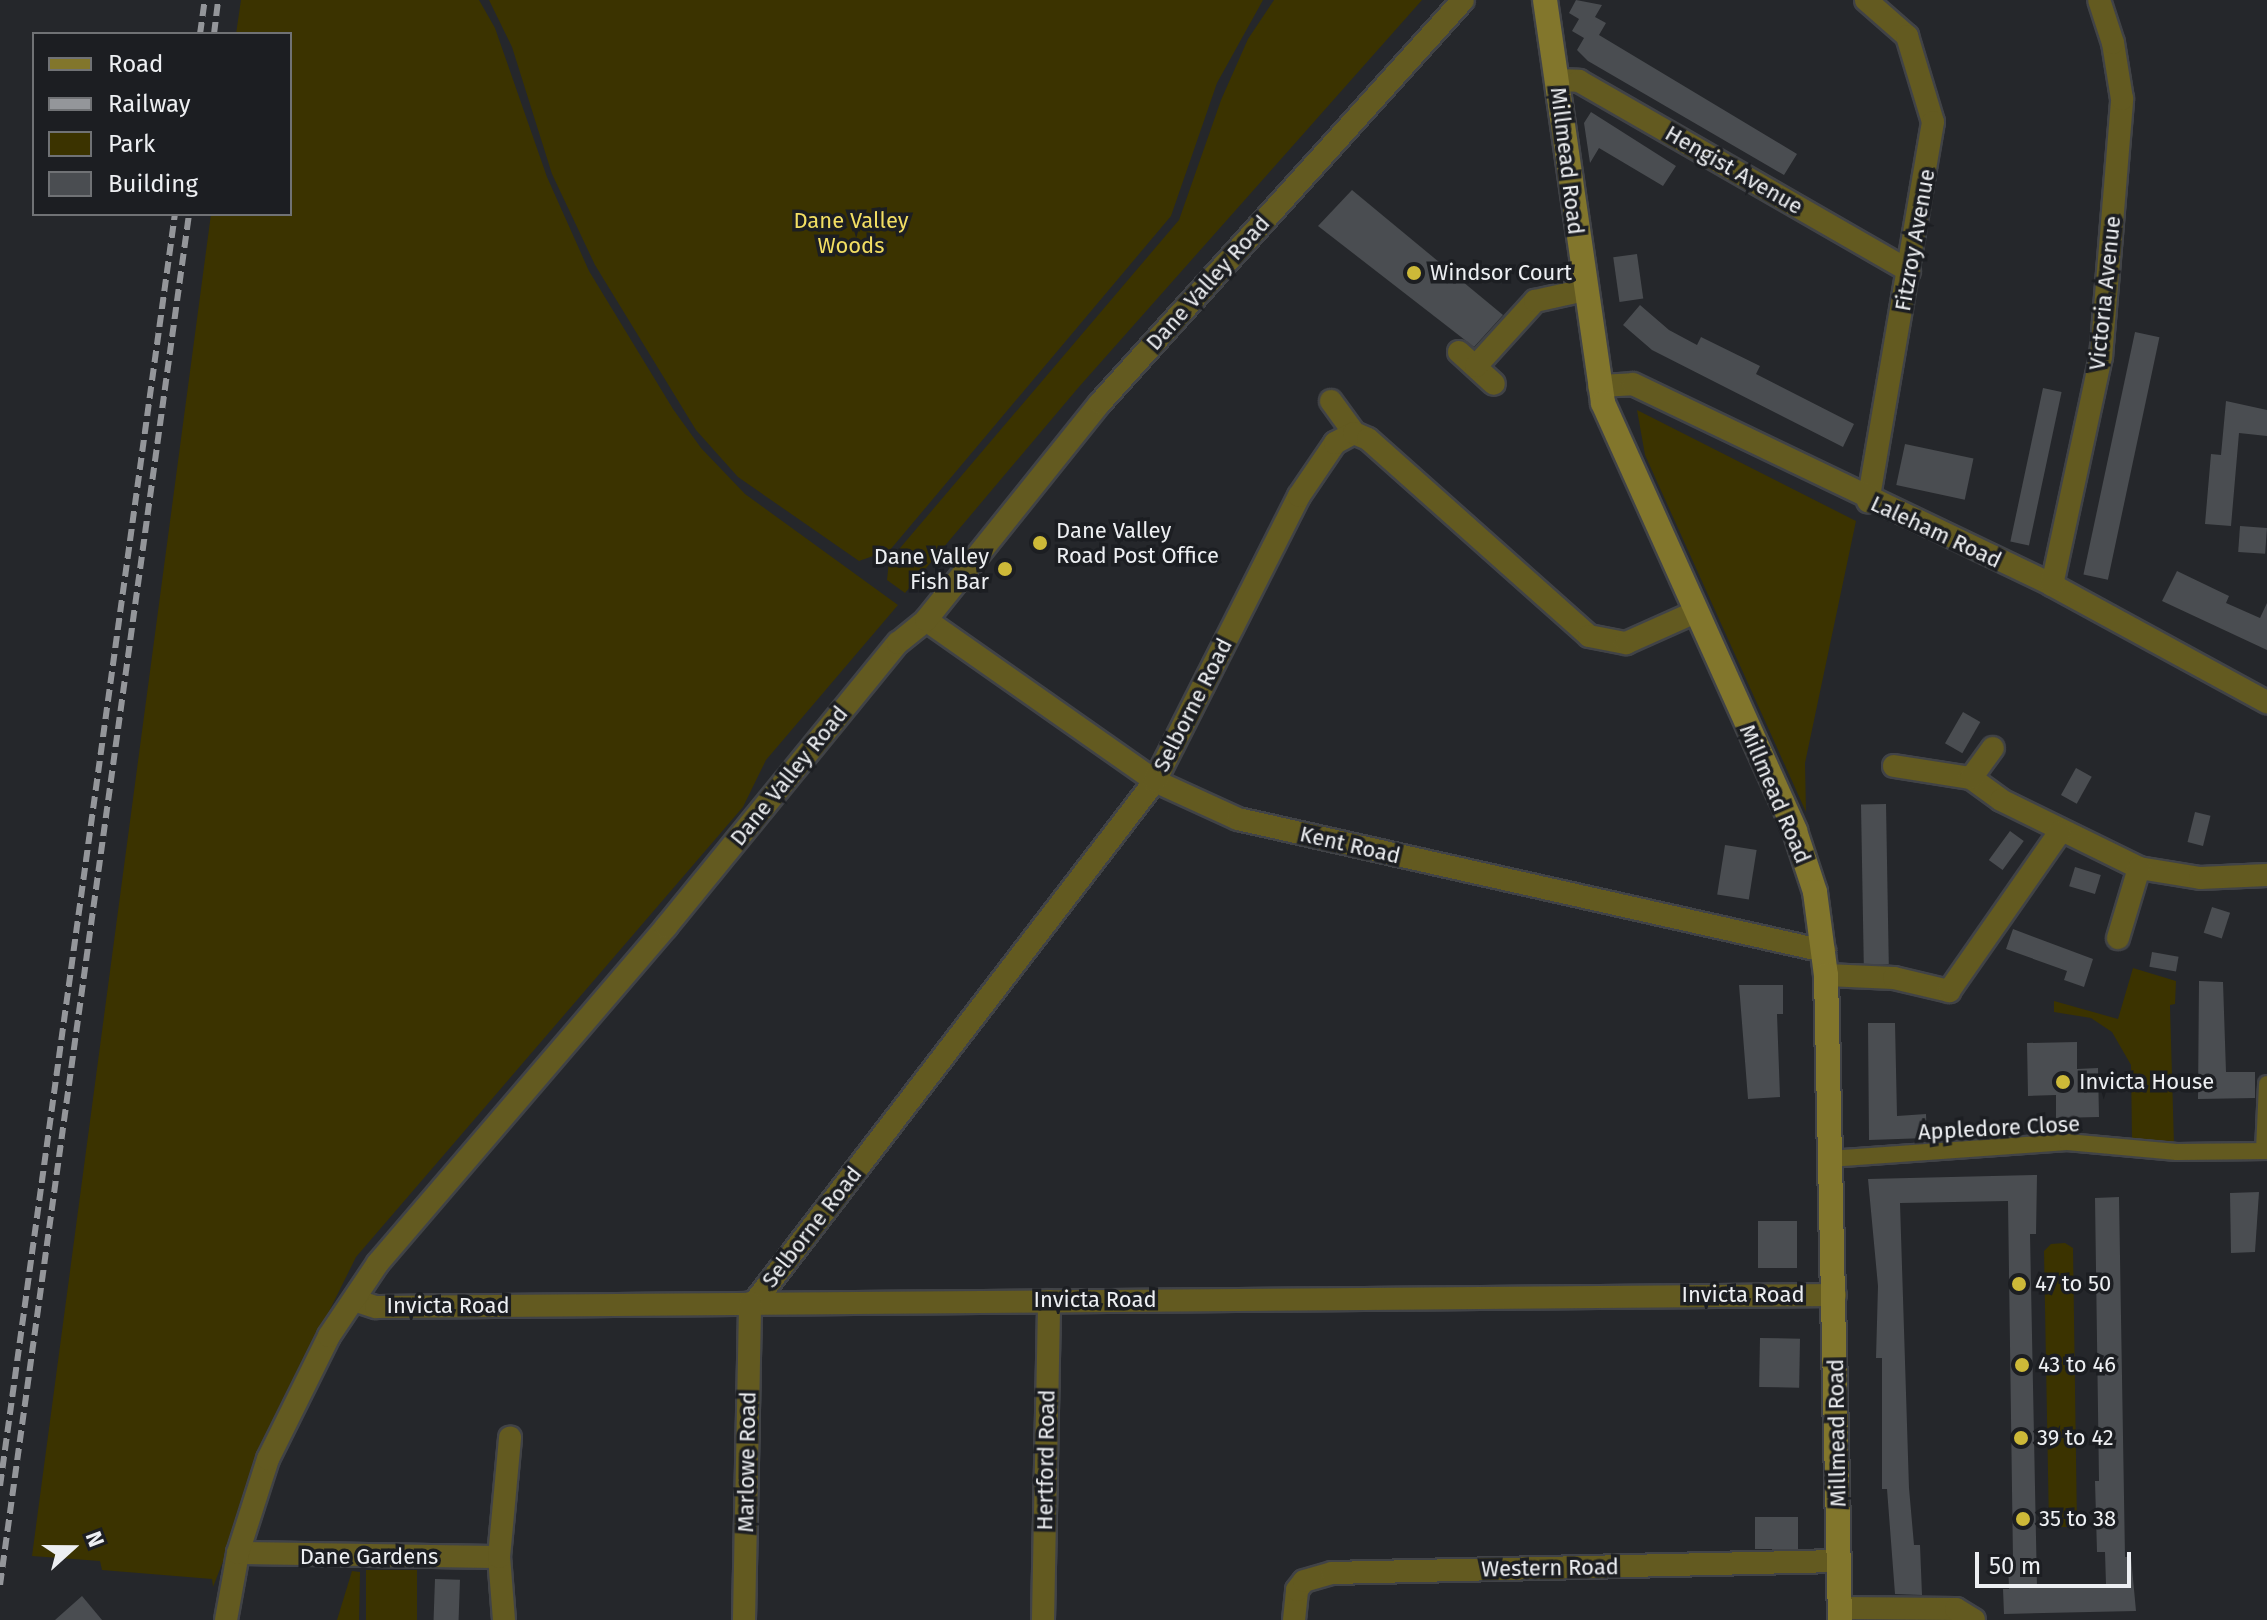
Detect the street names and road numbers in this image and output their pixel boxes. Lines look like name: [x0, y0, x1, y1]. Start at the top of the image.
street label: Millmead Road: [1545, 86, 1589, 236]
street label: Hengist Avenue: [1660, 120, 1808, 220]
street label: Fitzroy Avenue: [1889, 167, 1941, 313]
street label: Dane Valley Road: [1141, 210, 1275, 356]
street label: Victoria Avenue: [2084, 215, 2126, 371]
street label: Laleham Road: [1866, 490, 2006, 574]
street label: Selborne Road: [1148, 634, 1238, 776]
street label: Dane Valley Road: [725, 701, 853, 851]
street label: Millmead Road: [1734, 720, 1816, 868]
street label: Kent Road: [1297, 821, 1403, 869]
street label: Appledore Close: [1917, 1111, 2081, 1145]
street label: Selborne Road: [757, 1161, 867, 1293]
street label: Invicta Road: [1681, 1282, 1805, 1308]
street label: Invicta Road: [1033, 1287, 1157, 1313]
street label: Invicta Road: [386, 1293, 510, 1319]
street label: Millmead Road: [1823, 1359, 1851, 1507]
street label: Hertford Road: [1032, 1389, 1060, 1531]
street label: Marlowe Road: [733, 1391, 761, 1533]
street label: Dane Gardens: [300, 1544, 438, 1570]
street label: Western Road: [1481, 1554, 1619, 1582]

